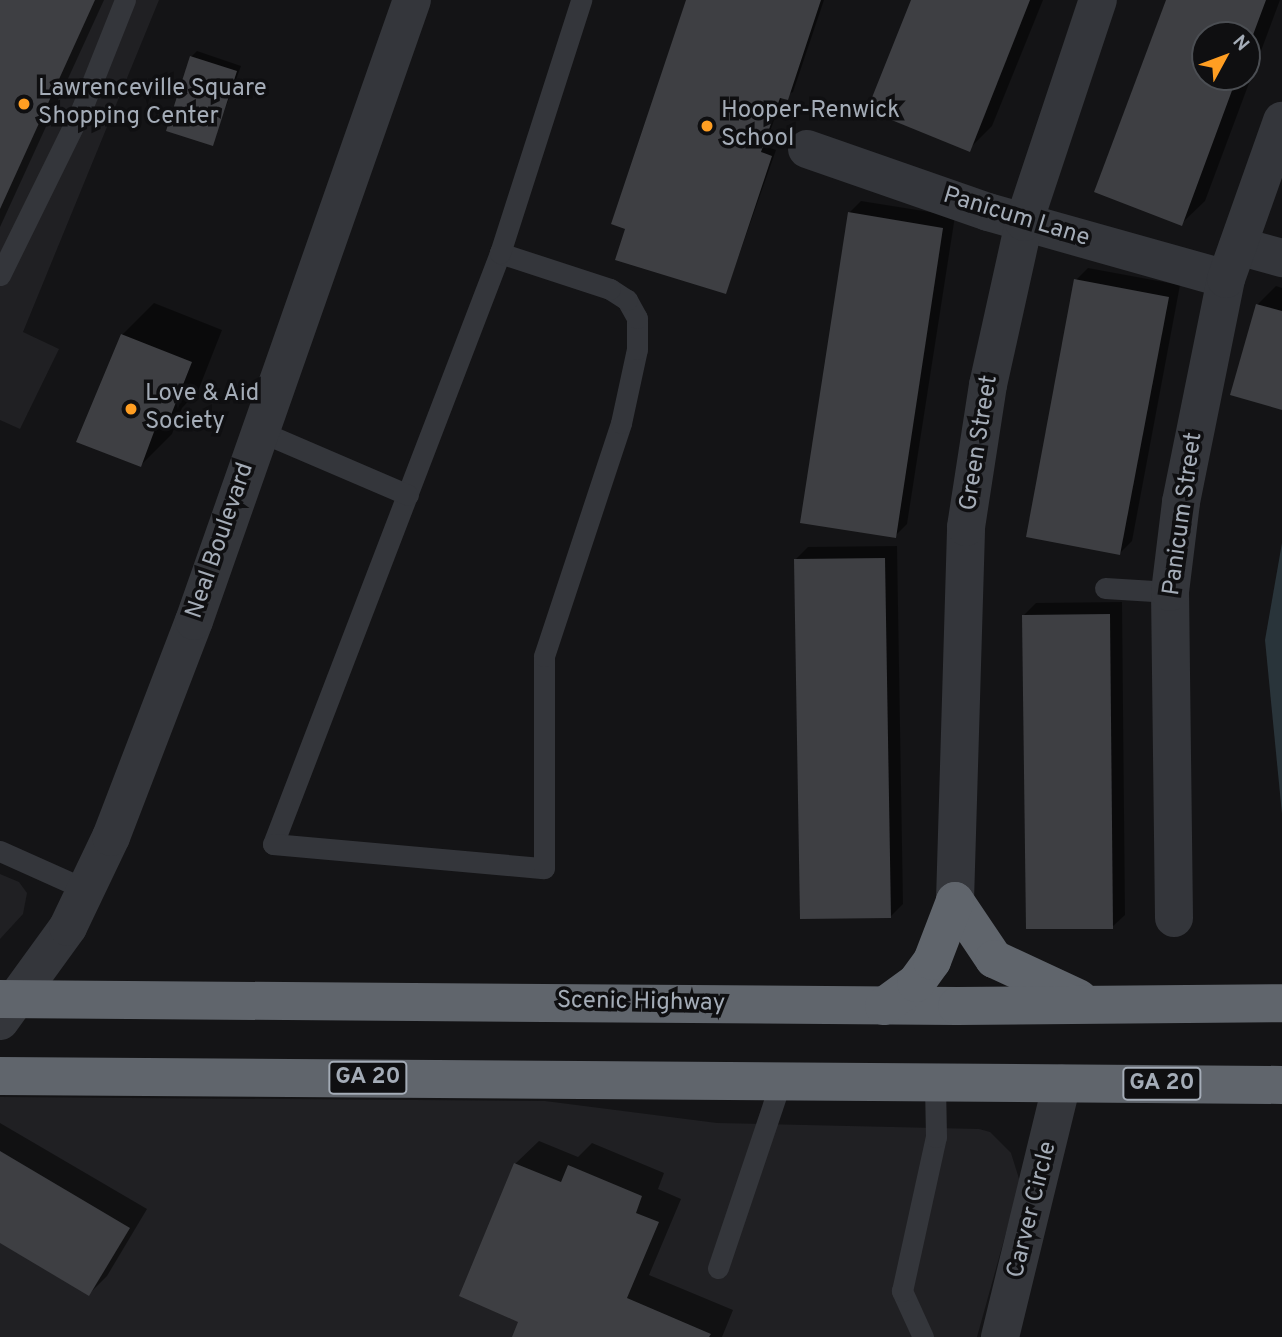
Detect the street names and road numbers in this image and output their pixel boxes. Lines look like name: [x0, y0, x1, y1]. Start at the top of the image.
street label: Panicum Lane: [939, 182, 1093, 254]
street label: Green Street: [955, 373, 1005, 513]
street label: Panicum Street: [1158, 430, 1210, 598]
street label: Neal Boulevard: [181, 459, 261, 623]
street label: Scenic Highway: [557, 987, 725, 1019]
road number: GA 20: [328, 1058, 408, 1098]
road number: GA 20: [1122, 1064, 1202, 1104]
street label: Carver Circle: [1002, 1139, 1064, 1281]

